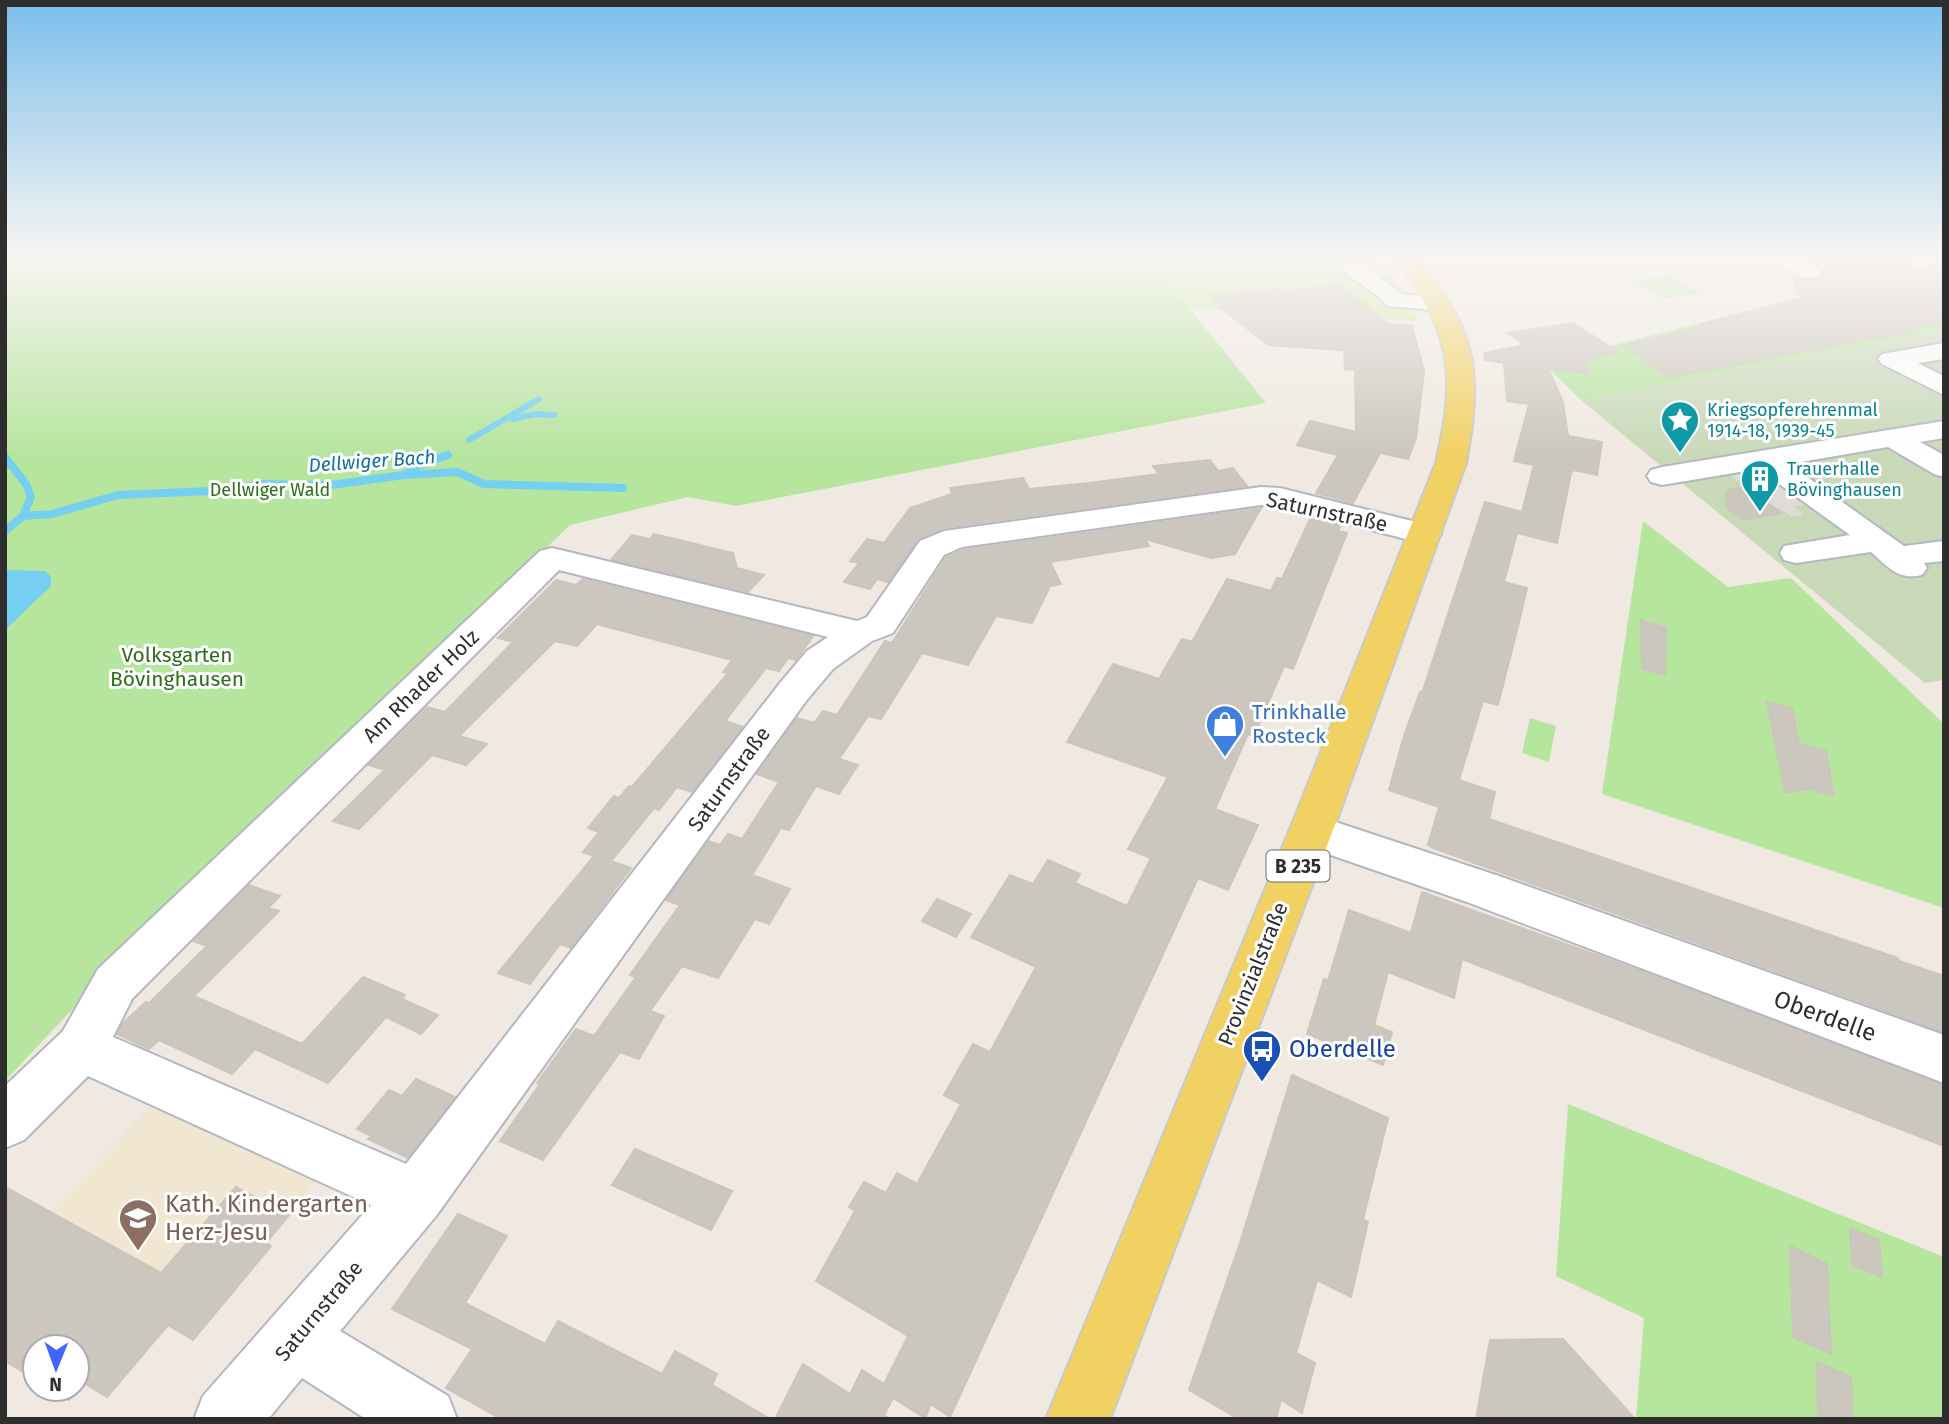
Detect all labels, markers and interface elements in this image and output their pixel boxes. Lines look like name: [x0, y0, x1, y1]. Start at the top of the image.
place icon: Kriegsopferehrenmal 1914-18, 1939-45: [1659, 399, 1701, 454]
place label: Kriegsopferehrenmal 1914-18, 1939-45: [1707, 399, 1878, 442]
water label: Dellwiger Bach: [308, 445, 436, 477]
building icon: Trauerhalle Bövinghausen: [1739, 458, 1781, 513]
place label: Trauerhalle Bövinghausen: [1787, 458, 1902, 501]
park label: Dellwiger Wald: [210, 479, 330, 501]
street label: Saturnstraße: [1264, 486, 1390, 538]
street label: Am Rhader Holz: [357, 624, 485, 748]
park label: Volksgarten Bövinghausen: [110, 642, 244, 692]
place label: Trinkhalle Rosteck: [1252, 699, 1346, 749]
shop icon: Trinkhalle Rosteck: [1204, 703, 1246, 758]
street label: Saturnstraße: [682, 722, 776, 836]
road number: B 235: [1266, 850, 1330, 881]
street label: Provinzialstraße: [1212, 898, 1294, 1050]
street label: Oberdelle: [1770, 985, 1880, 1047]
bus stop icon: Oberdelle: [1241, 1028, 1283, 1083]
place label: Oberdelle: [1289, 1035, 1396, 1063]
place label: Kath. Kindergarten Herz-Jesu: [165, 1190, 368, 1246]
school or university icon: Kath. Kindergarten Herz-Jesu: [117, 1197, 159, 1252]
street label: Saturnstraße: [269, 1255, 369, 1367]
north arrow: [21, 1333, 91, 1403]
text: N: [49, 1373, 62, 1396]

